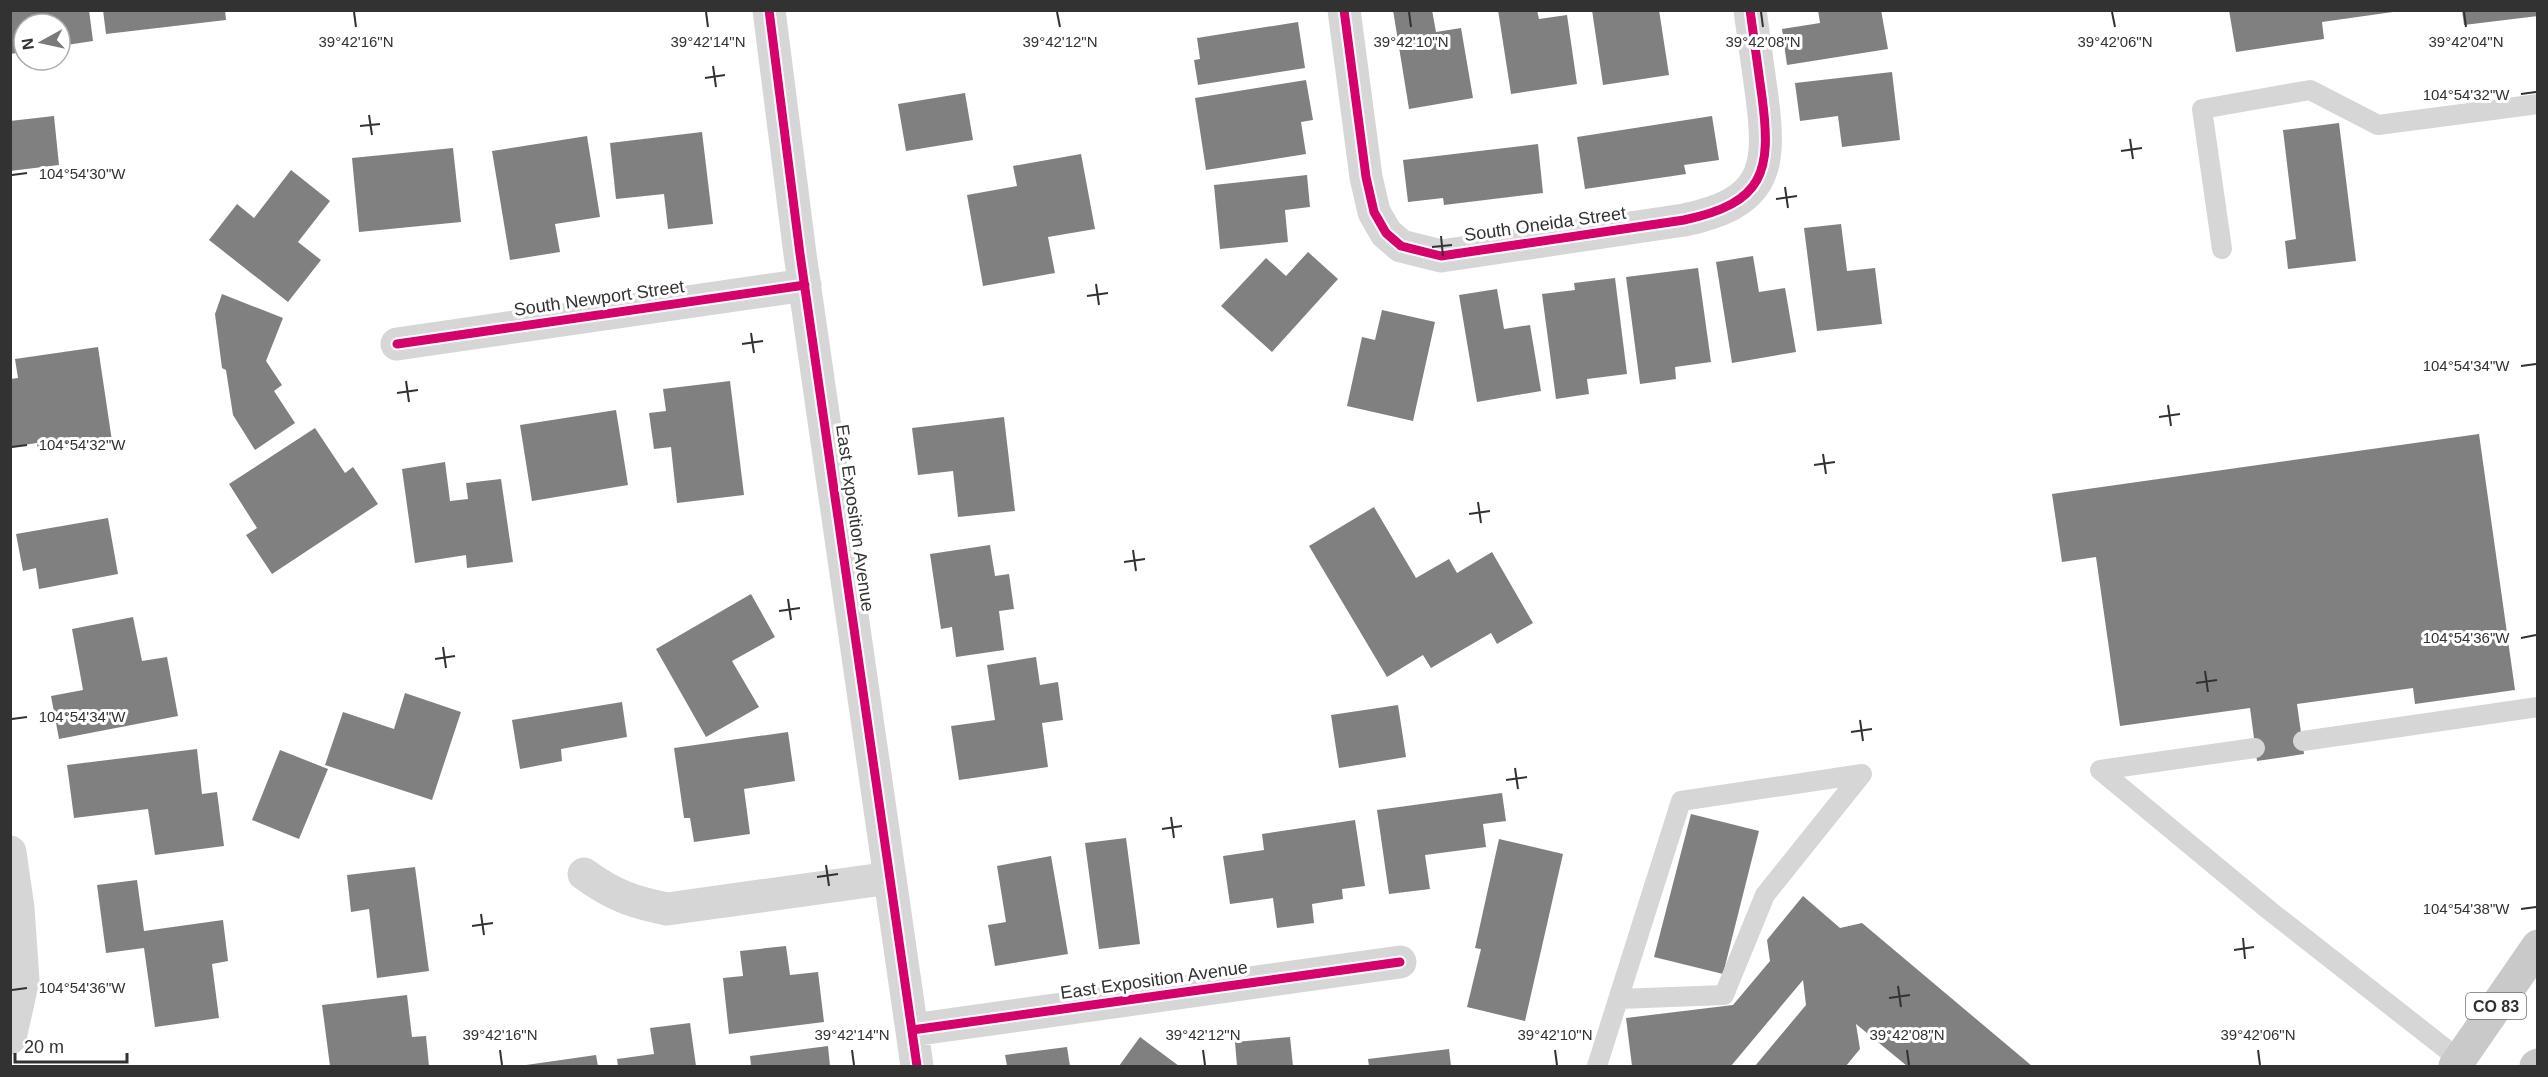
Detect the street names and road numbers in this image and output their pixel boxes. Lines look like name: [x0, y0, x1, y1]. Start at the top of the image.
street label: South Oneida Street: [1463, 203, 1627, 245]
street label: South Newport Street: [512, 276, 686, 320]
street label: East Exposition Avenue: [832, 423, 878, 613]
street label: East Exposition Avenue: [1059, 957, 1249, 1003]
road number: CO 83: [2466, 993, 2526, 1019]

